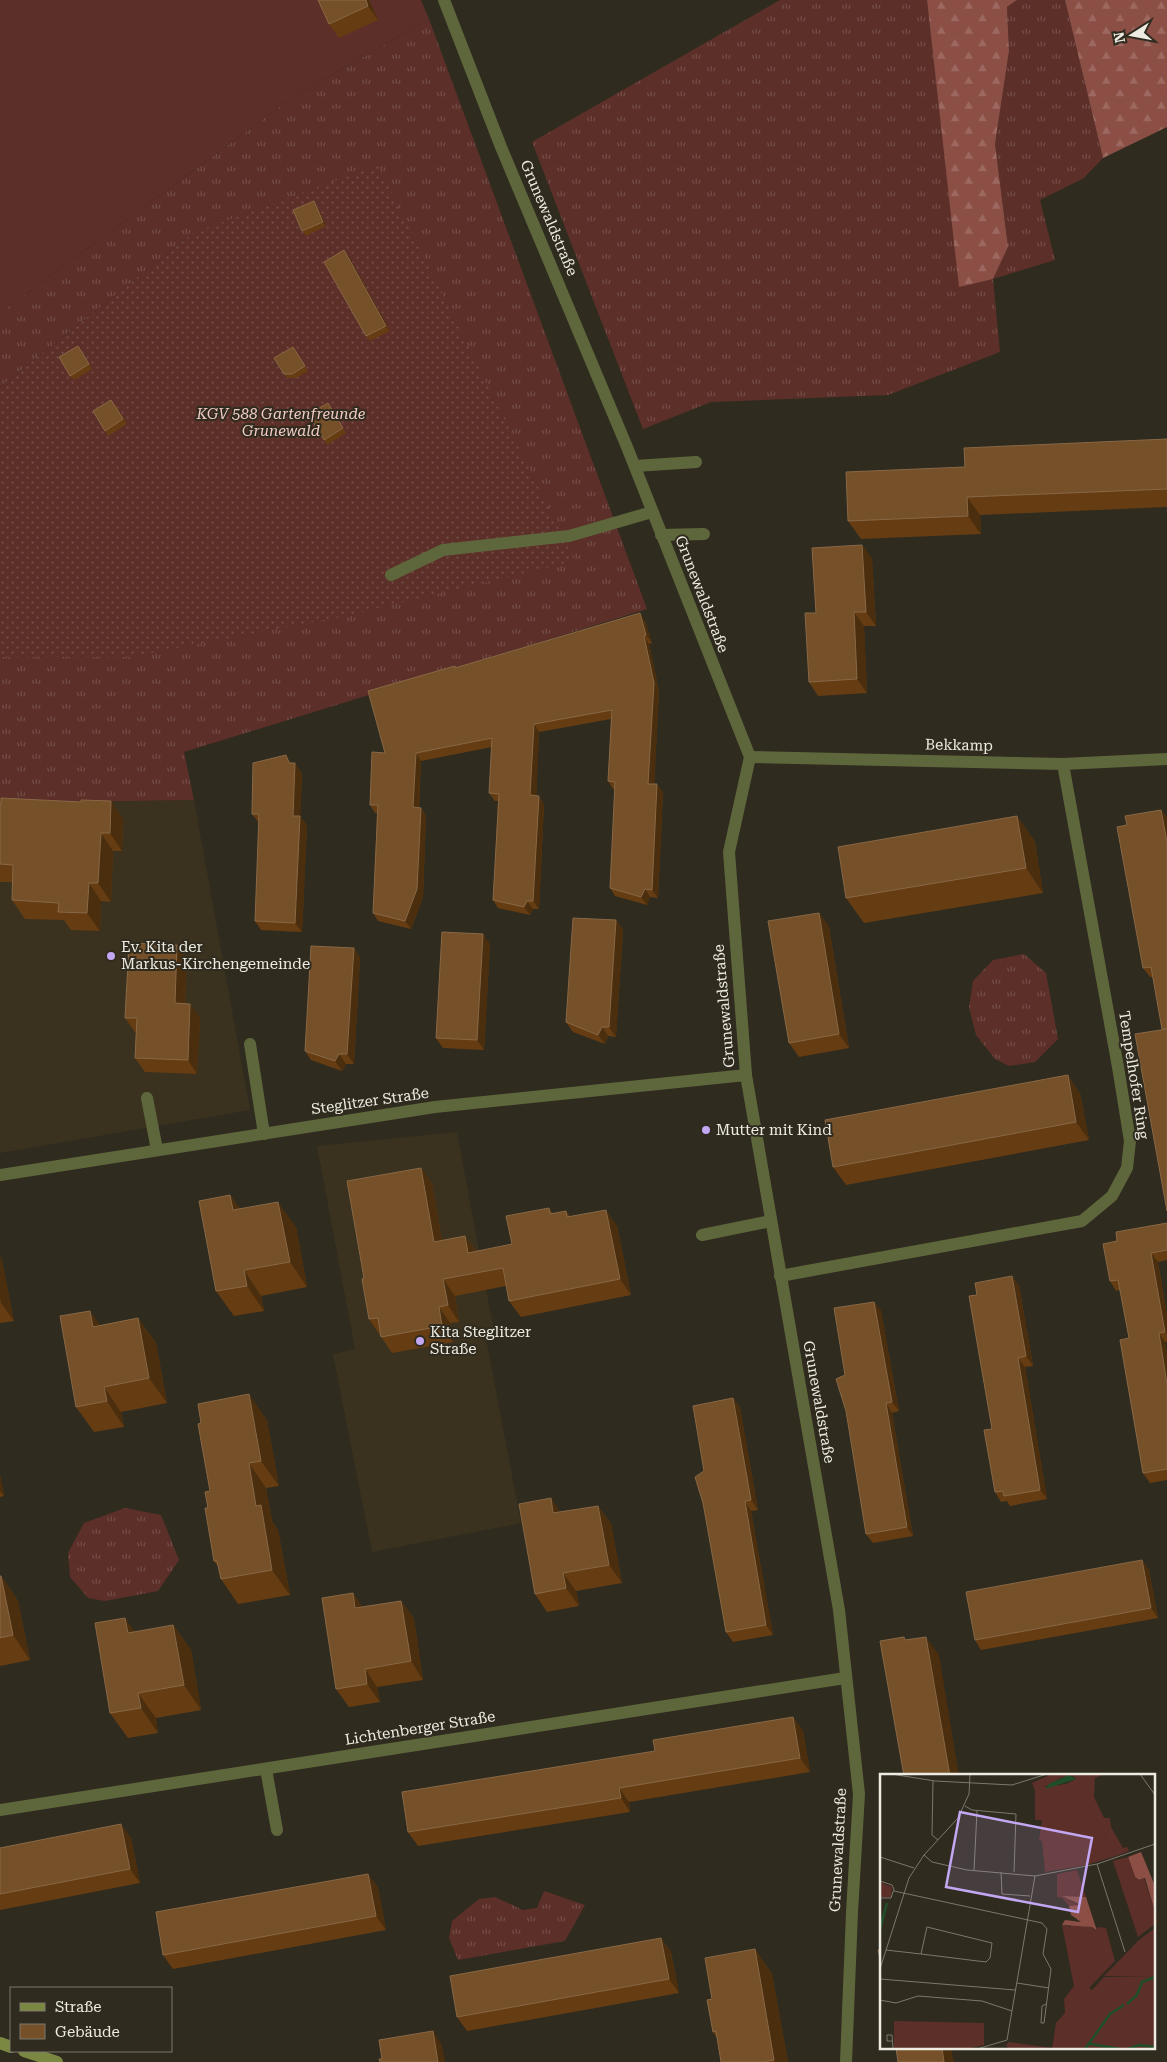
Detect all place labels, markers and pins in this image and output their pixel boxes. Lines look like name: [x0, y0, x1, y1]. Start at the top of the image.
place label: Ev. Kita der Markus-Kirchengemeinde: [121, 938, 310, 973]
marker: Ev. Kita der Markus-Kirchengemeinde: [105, 950, 117, 962]
place label: Mutter mit Kind: [716, 1121, 832, 1139]
marker: Mutter mit Kind: [700, 1124, 712, 1136]
place label: Kita Steglitzer Straße: [430, 1323, 531, 1358]
marker: Kita Steglitzer Straße: [414, 1335, 426, 1347]

